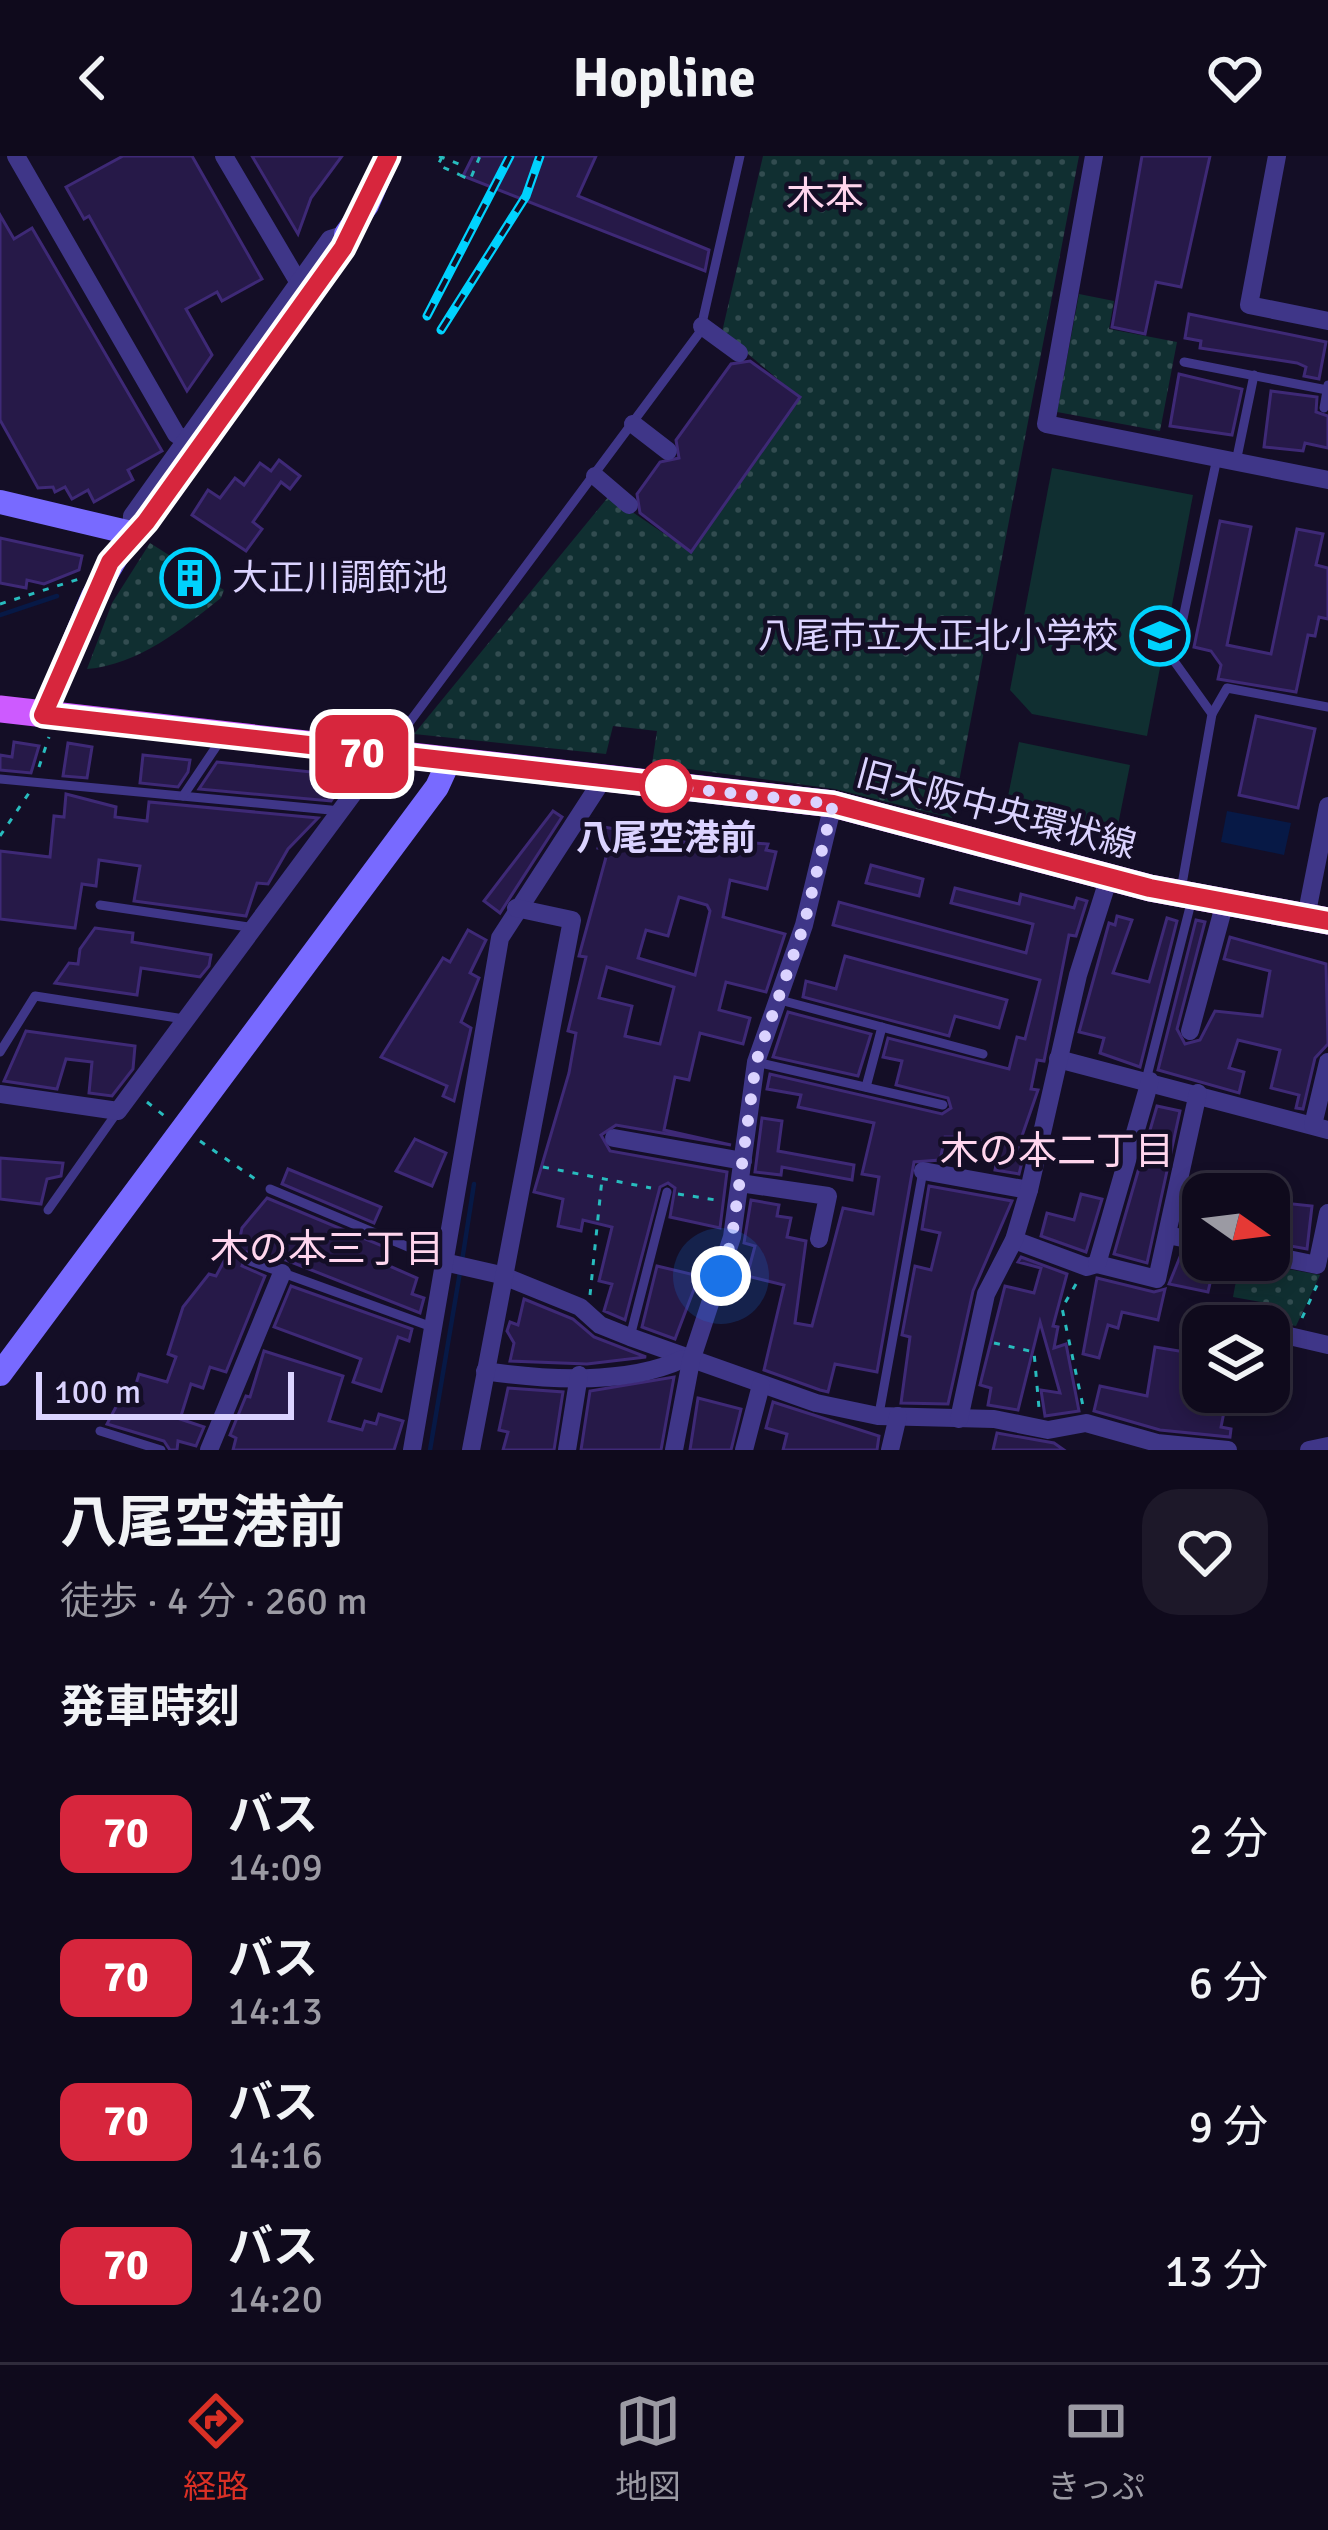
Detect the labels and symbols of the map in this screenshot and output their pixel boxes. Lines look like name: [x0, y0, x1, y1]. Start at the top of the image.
district label: 木本: [786, 172, 864, 220]
building icon: 大正川調節池: [159, 547, 221, 609]
place label: 大正川調節池: [232, 556, 448, 601]
school or university icon: 八尾市立大正北小学校: [1129, 605, 1191, 667]
place label: 八尾市立大正北小学校: [758, 614, 1118, 659]
line badge: 70: [308, 715, 416, 793]
street label: 旧大阪中央環状線: [851, 751, 1141, 869]
marker: 八尾空港前: [641, 761, 691, 811]
place label: 八尾空港前: [576, 816, 756, 861]
district label: 木の本二丁目: [940, 1127, 1174, 1175]
north arrow: [1182, 1173, 1290, 1281]
district label: 木の本三丁目: [210, 1225, 444, 1273]
your location: [691, 1246, 751, 1306]
scale bar: [36, 1366, 294, 1419]

